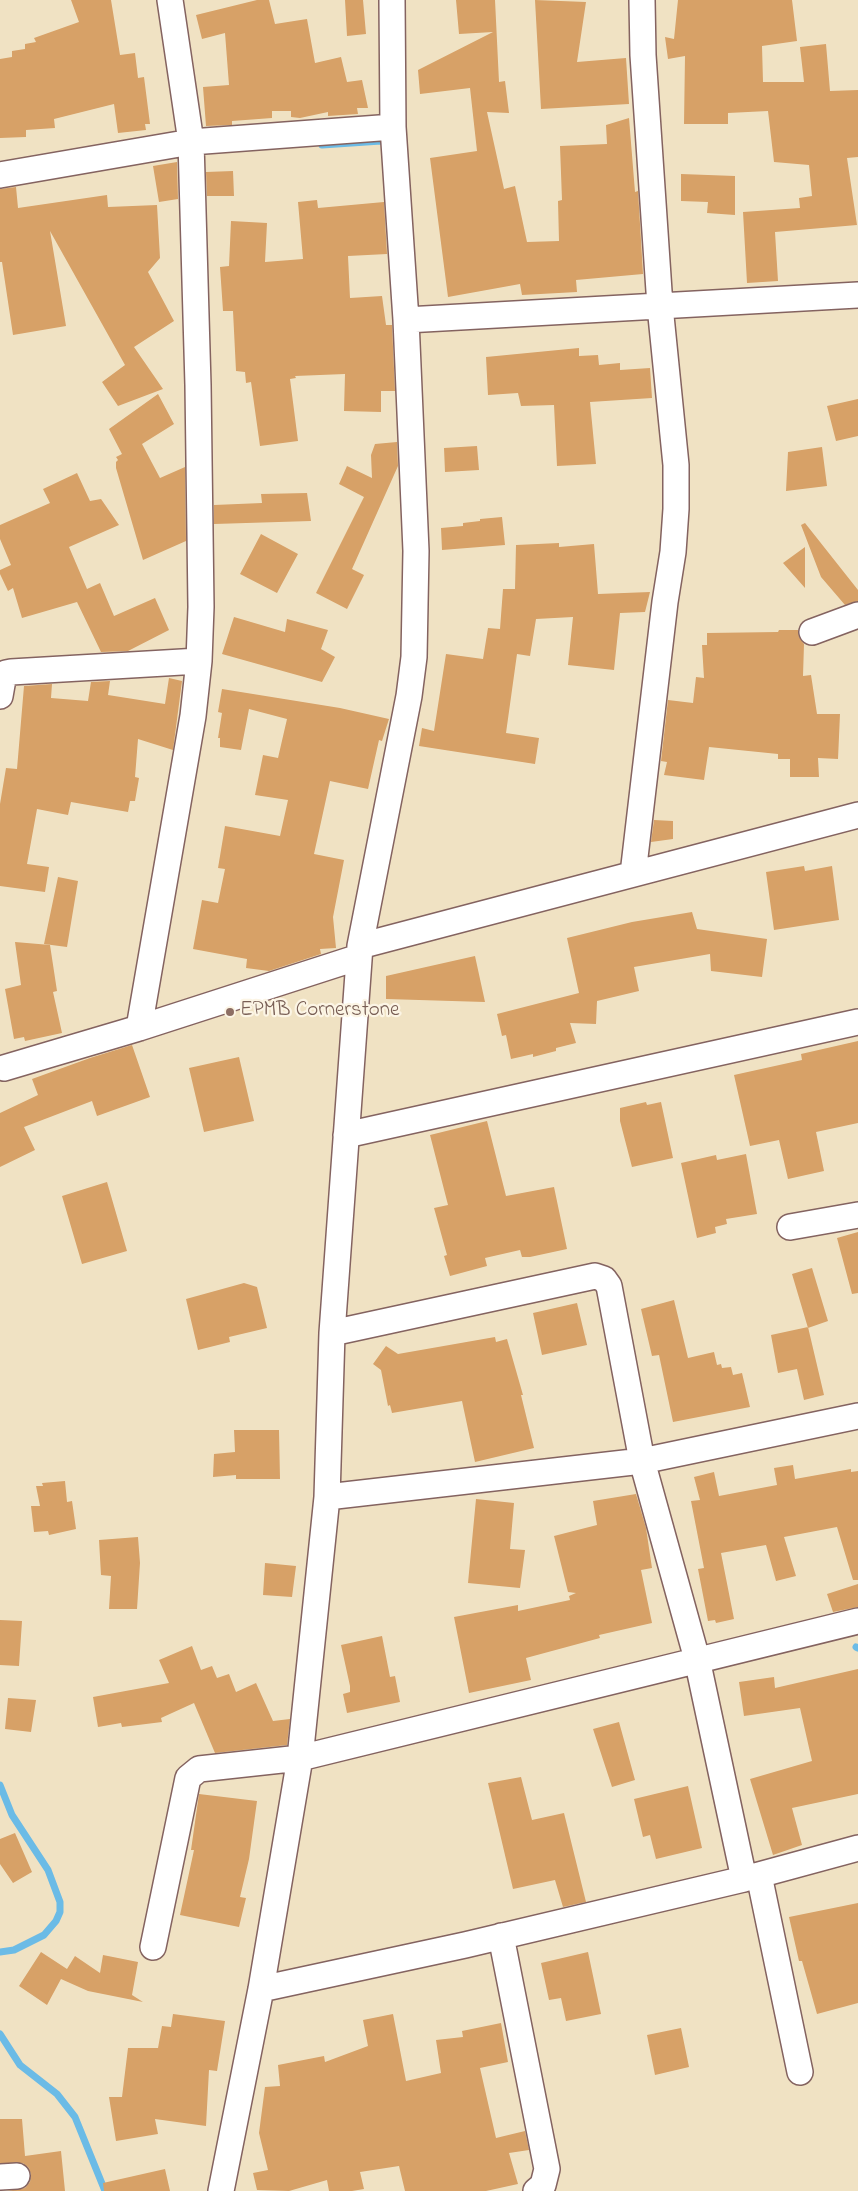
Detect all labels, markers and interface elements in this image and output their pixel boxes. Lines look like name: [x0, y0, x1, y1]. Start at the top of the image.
place label: EPMB Cornerstone: [240, 999, 399, 1025]
marker: EPMB Cornerstone: [224, 1006, 236, 1018]

